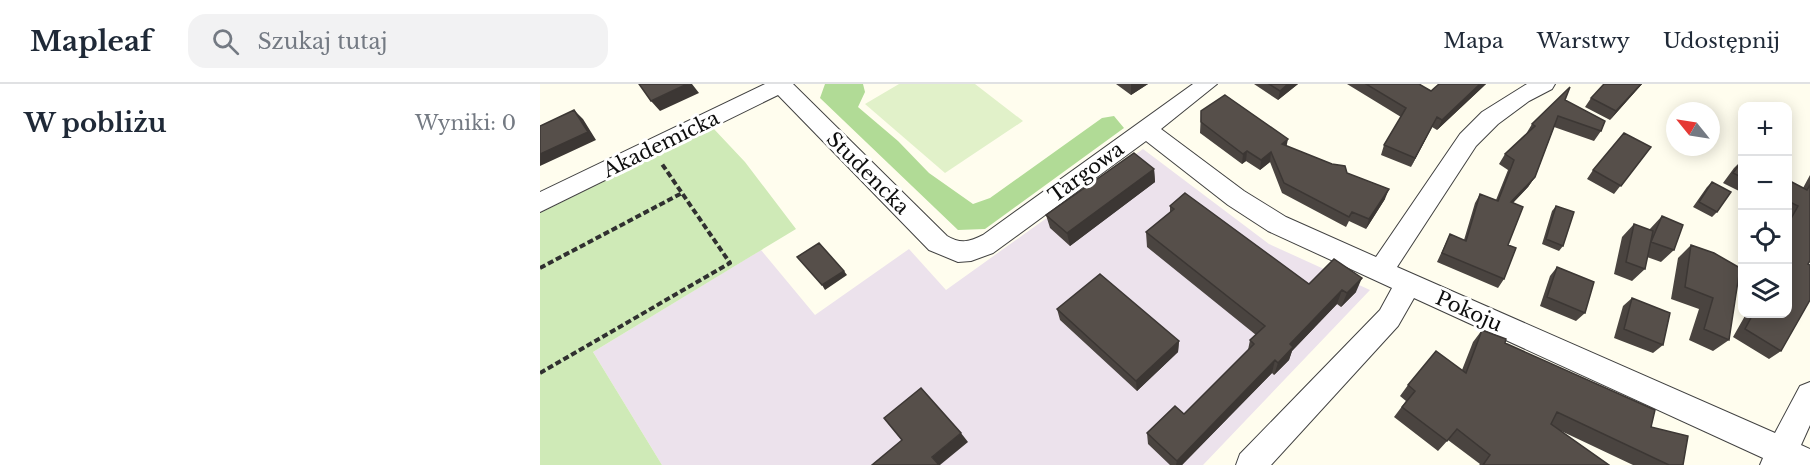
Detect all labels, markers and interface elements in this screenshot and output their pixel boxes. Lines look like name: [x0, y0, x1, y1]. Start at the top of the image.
search box: [188, 14, 608, 68]
text: Mapleaf: [30, 24, 152, 59]
icon: search: [209, 25, 242, 58]
text: Szukaj tutaj: [257, 28, 387, 55]
text: Mapa: [1443, 28, 1504, 54]
text: Warstwy: [1537, 28, 1630, 54]
text: Udostępnij: [1663, 28, 1780, 54]
north arrow: [1666, 102, 1720, 156]
map controls: [1738, 102, 1792, 318]
button: +: [1738, 102, 1792, 156]
street label: Akademicka: [598, 105, 724, 183]
text: W pobliżu: [24, 107, 166, 139]
text: Wyniki: 0: [415, 111, 516, 135]
street label: Studencka: [822, 127, 915, 220]
street label: Targowa: [1044, 136, 1129, 207]
button: −: [1738, 156, 1792, 210]
button: locate: [1738, 210, 1792, 264]
button: layers: [1738, 264, 1792, 318]
street label: Pokoju: [1432, 286, 1506, 336]

